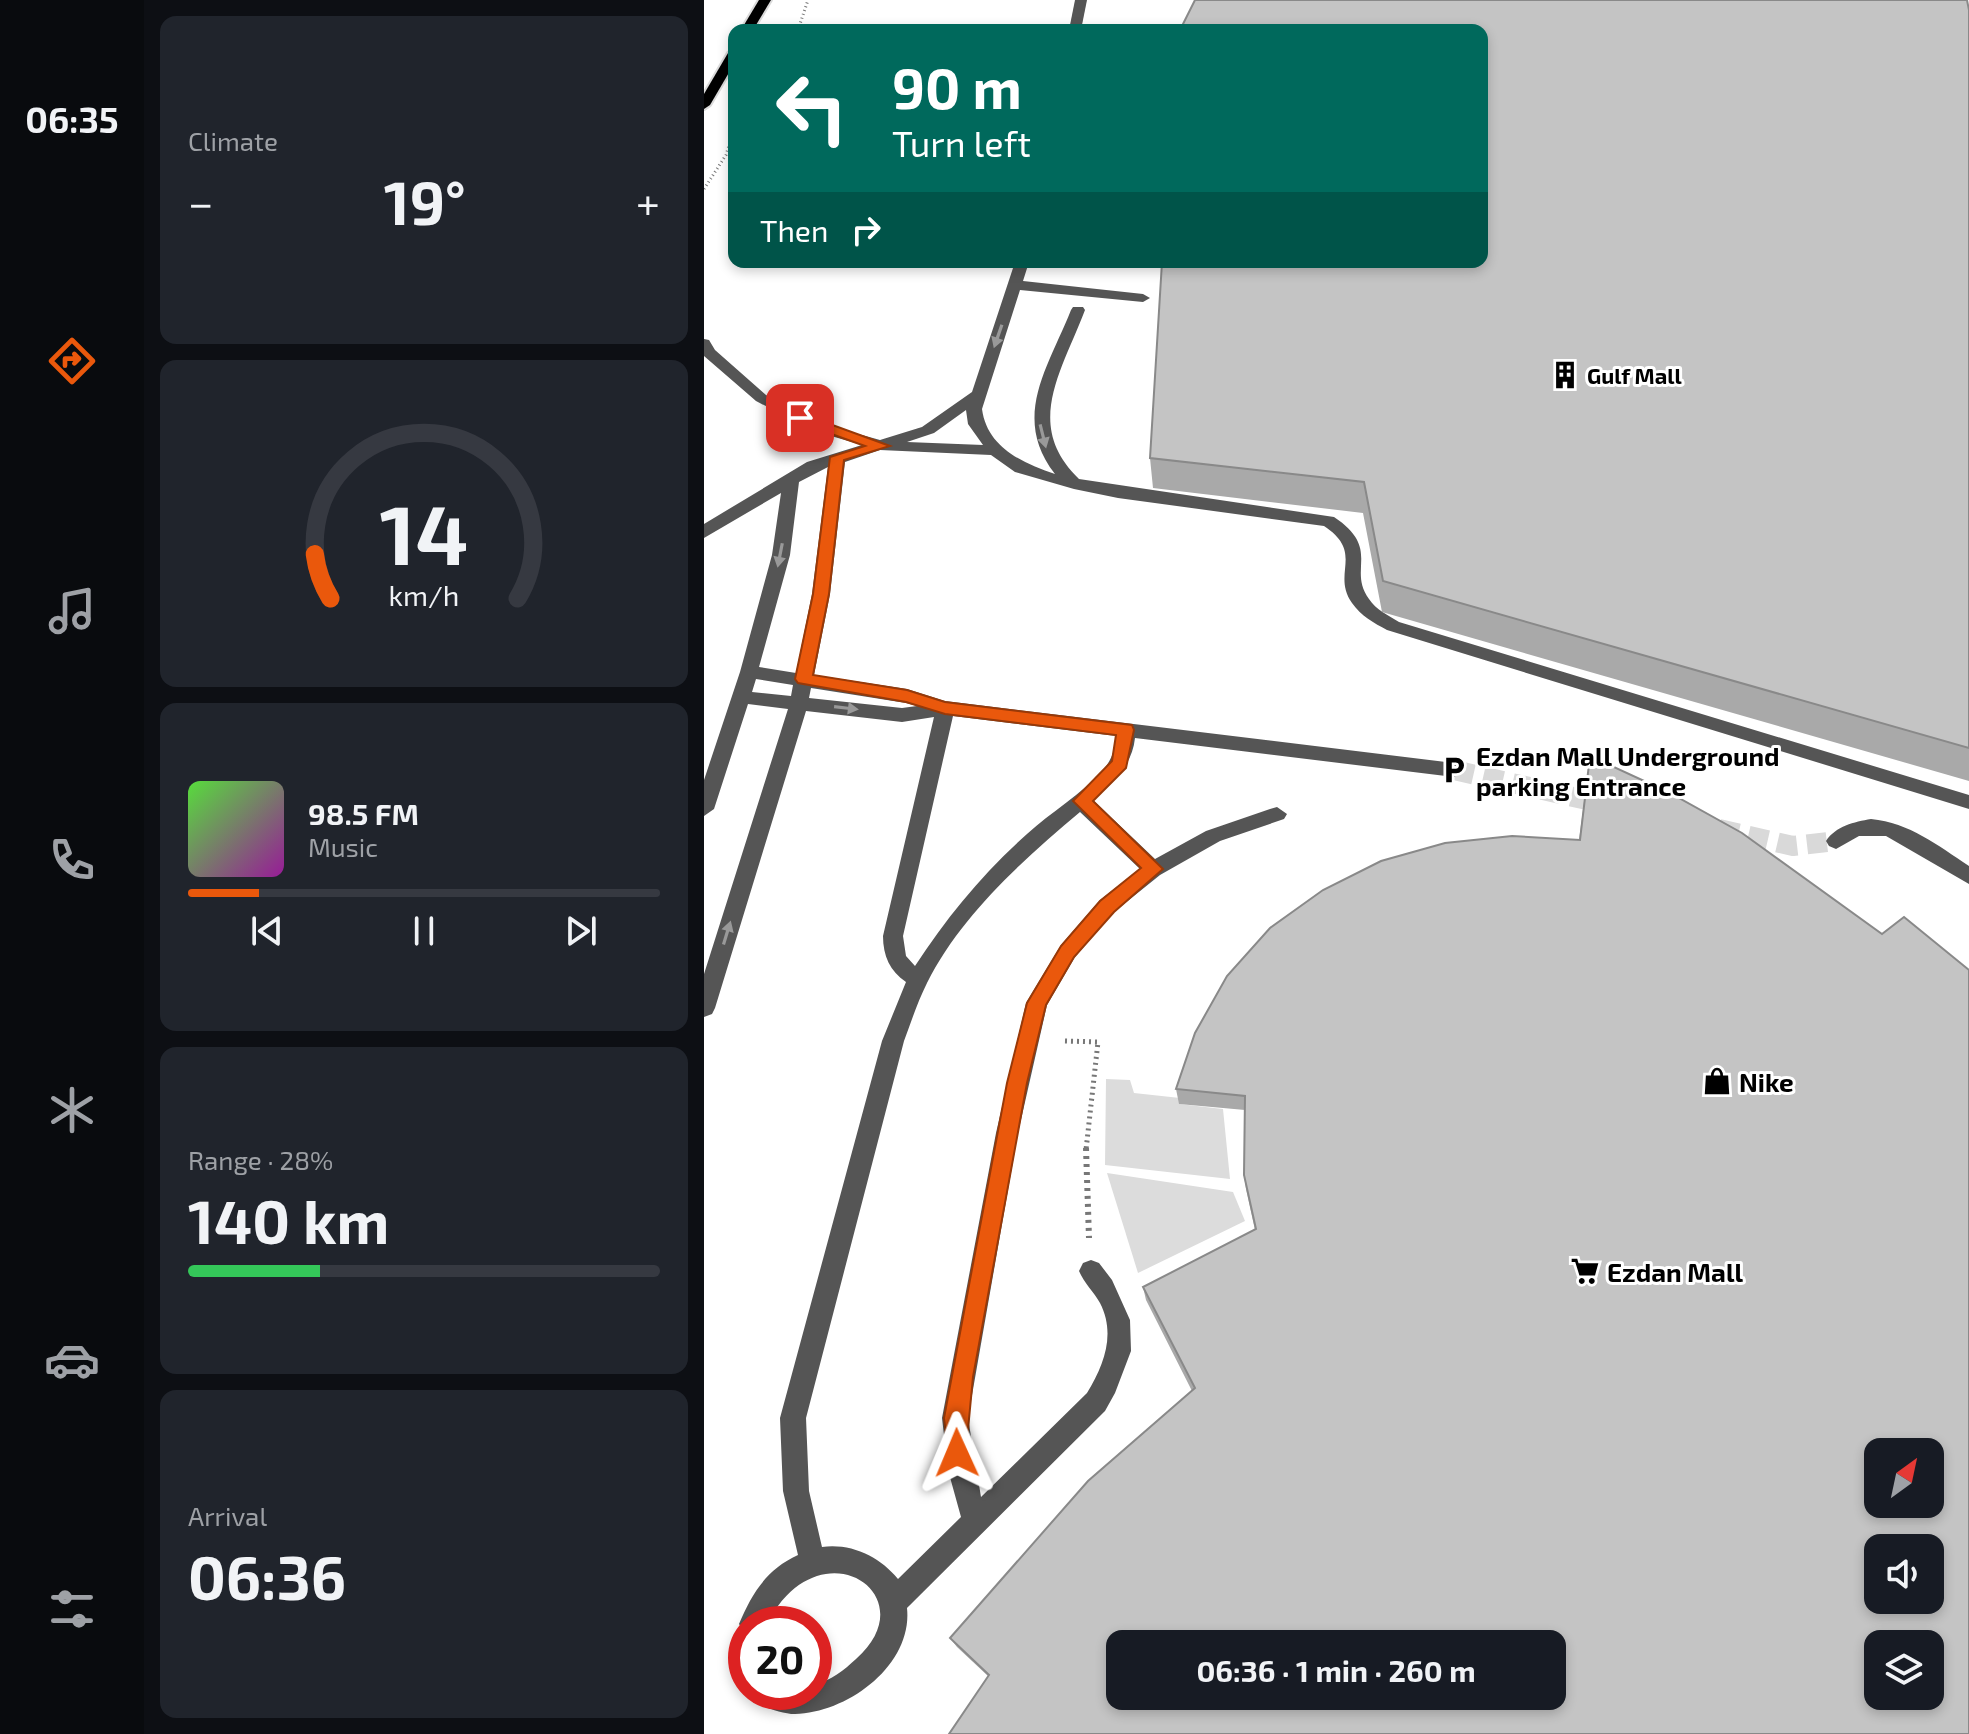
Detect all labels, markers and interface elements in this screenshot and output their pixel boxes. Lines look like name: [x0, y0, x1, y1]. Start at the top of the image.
text: 90 m: [892, 53, 1022, 120]
icon: left: [760, 56, 864, 160]
text: 06:35: [25, 97, 119, 140]
text: Turn left: [892, 121, 1031, 164]
text: Climate: [188, 125, 278, 156]
text: 19°: [384, 165, 466, 237]
text: −: [188, 175, 214, 228]
text: +: [636, 175, 660, 228]
icon: right: [844, 208, 888, 252]
text: Then: [760, 212, 828, 248]
one-way arrow: [991, 324, 1004, 348]
icon: directions: [44, 333, 100, 389]
building icon: Gulf Mall: [1550, 360, 1580, 390]
place label: Gulf Mall: [1587, 362, 1682, 388]
pin: [766, 384, 834, 452]
icon: arrive: [778, 396, 822, 440]
one-way arrow: [1037, 424, 1050, 449]
text: 14: [380, 482, 468, 582]
one-way arrow: [773, 543, 786, 568]
text: km/h: [389, 578, 459, 613]
icon: music: [44, 583, 100, 639]
one-way arrow: [834, 702, 859, 715]
place label: Ezdan Mall Underground parking Entrance: [1476, 740, 1780, 801]
parking icon: Ezdan Mall Underground parking Entrance: [1439, 755, 1469, 785]
text: 98.5 FM: [308, 795, 419, 831]
text: Music: [308, 831, 378, 862]
icon: phone: [44, 832, 100, 888]
icon: previous: [245, 909, 289, 953]
icon: pause: [402, 909, 446, 953]
icon: next: [559, 909, 603, 953]
one-way arrow: [721, 921, 734, 945]
shop icon: Nike: [1702, 1066, 1732, 1096]
place label: Nike: [1739, 1066, 1794, 1097]
icon: climate: [44, 1082, 100, 1138]
text: Range · 28%: [188, 1144, 333, 1175]
text: 140 km: [188, 1184, 389, 1256]
supermarket icon: Ezdan Mall: [1570, 1256, 1600, 1286]
place label: Ezdan Mall: [1607, 1256, 1743, 1287]
icon: car: [44, 1332, 100, 1388]
position arrow: [915, 1411, 999, 1495]
north arrow: [1864, 1438, 1944, 1518]
map controls: [1864, 1438, 1944, 1710]
text: Arrival: [188, 1500, 267, 1531]
button: sound: [1864, 1534, 1944, 1614]
text: 06:36: [188, 1540, 346, 1612]
icon: filters: [44, 1581, 100, 1637]
speed limit sign: 20: [728, 1606, 832, 1710]
button: layers: [1864, 1630, 1944, 1710]
text: 06:36 · 1 min · 260 m: [1196, 1652, 1476, 1688]

